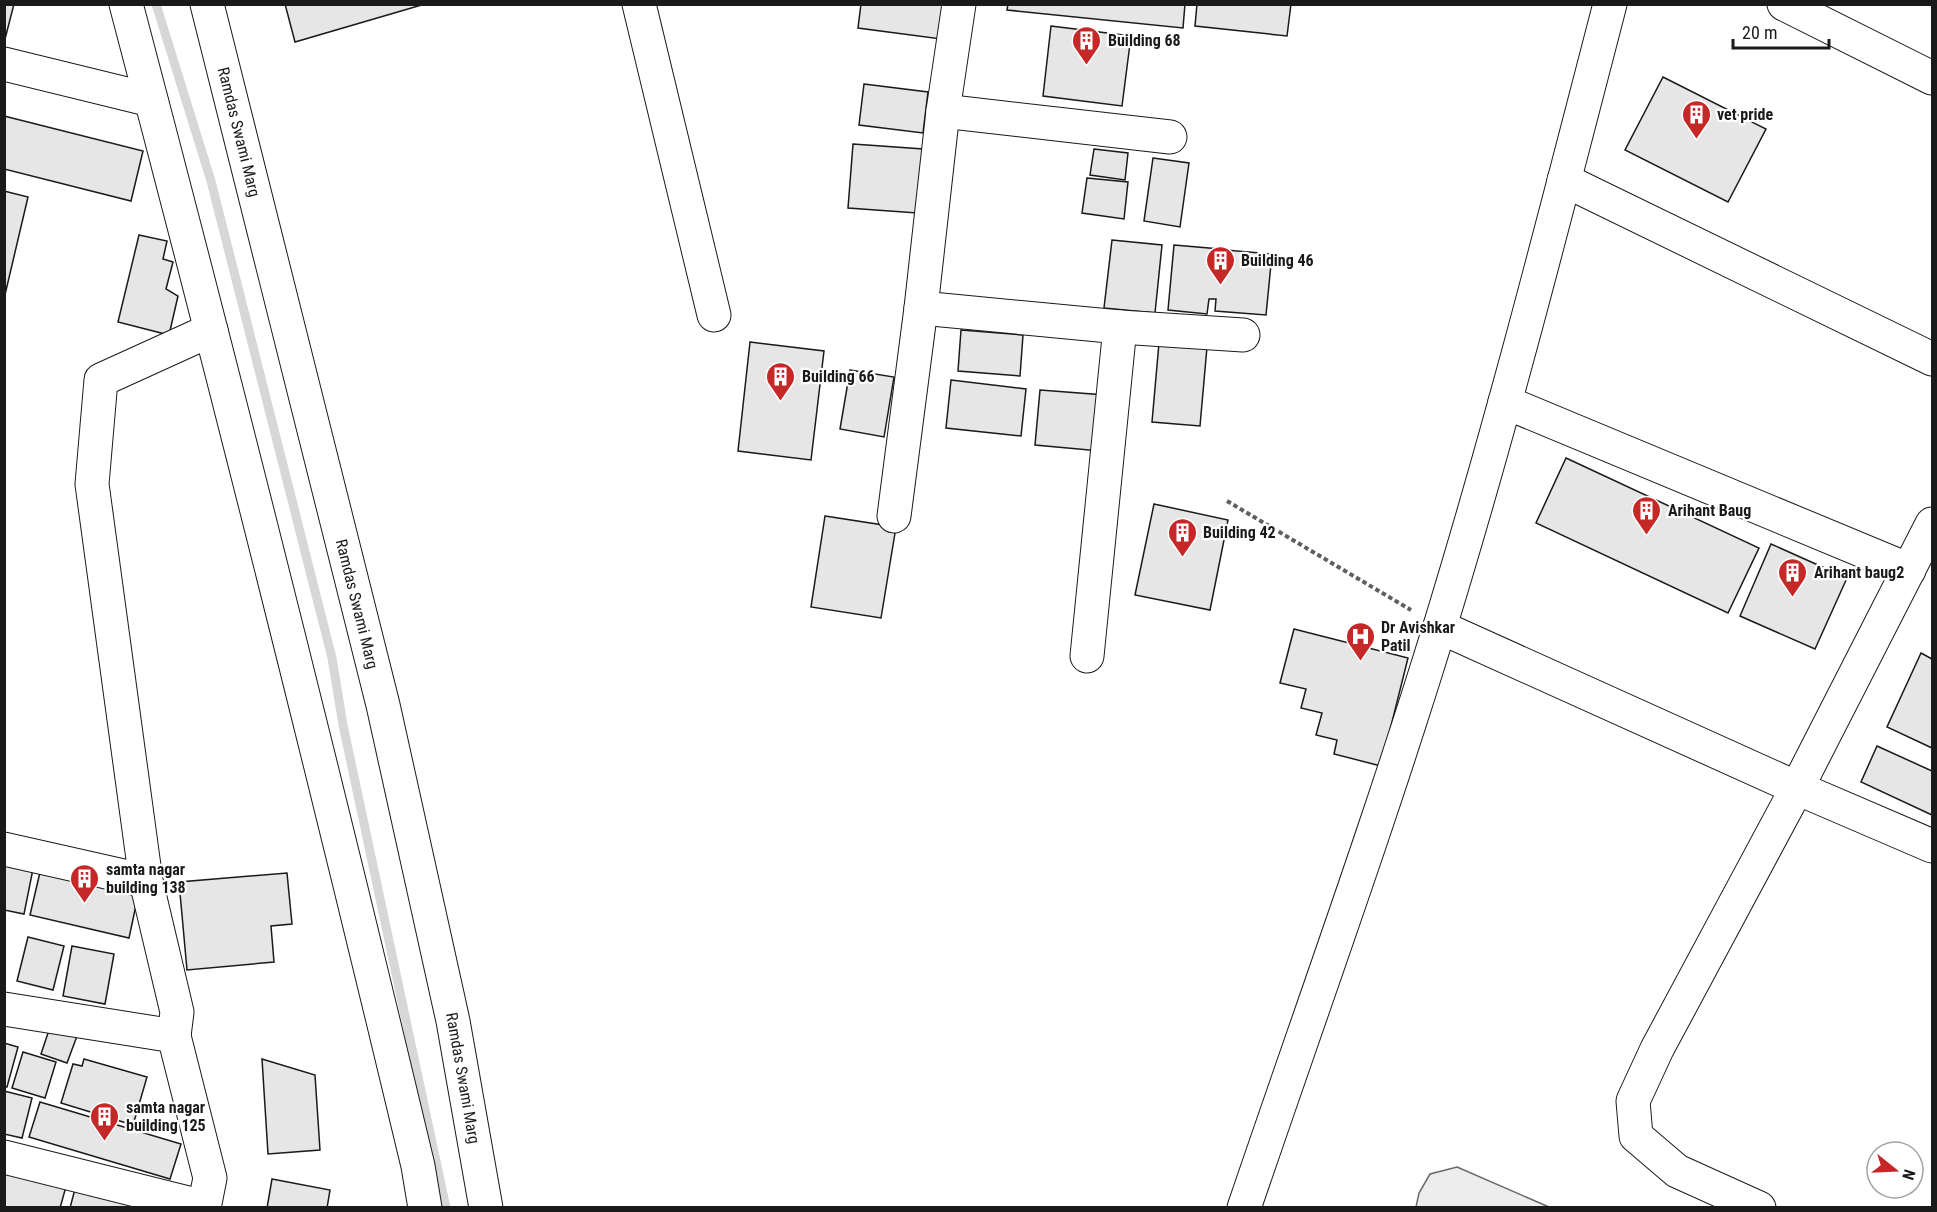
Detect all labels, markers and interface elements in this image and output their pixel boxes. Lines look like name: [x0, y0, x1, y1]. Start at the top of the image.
scale bar: [1733, 12, 1829, 50]
text: 20 m: [1742, 22, 1777, 43]
building icon: Building 68: [1071, 24, 1103, 66]
place label: Building 68: [1108, 31, 1181, 50]
street label: Ramdas Swami Marg: [214, 65, 264, 199]
building icon: vet pride: [1680, 98, 1712, 140]
place label: vet pride: [1717, 105, 1774, 124]
building icon: Building 46: [1204, 244, 1236, 286]
place label: Building 46: [1241, 251, 1314, 270]
building icon: Building 66: [765, 360, 797, 402]
place label: Building 66: [802, 367, 875, 386]
building icon: Arihant Baug: [1631, 494, 1663, 536]
place label: Arihant Baug: [1668, 501, 1751, 520]
building icon: Building 42: [1166, 516, 1198, 558]
place label: Building 42: [1203, 523, 1276, 542]
street label: Ramdas Swami Marg: [332, 537, 382, 671]
building icon: Arihant baug2: [1777, 556, 1809, 598]
place label: Arihant baug2: [1814, 563, 1904, 582]
place label: Dr Avishkar Patil: [1381, 618, 1455, 655]
hospital icon: Dr Avishkar Patil: [1344, 620, 1376, 662]
place label: samta nagar building 138: [106, 860, 186, 897]
building icon: samta nagar building 138: [69, 862, 101, 904]
street label: Ramdas Swami Marg: [442, 1011, 484, 1145]
place label: samta nagar building 125: [126, 1098, 206, 1135]
building icon: samta nagar building 125: [89, 1100, 121, 1142]
north arrow: [1865, 1140, 1925, 1200]
text: N: [1898, 1167, 1919, 1182]

